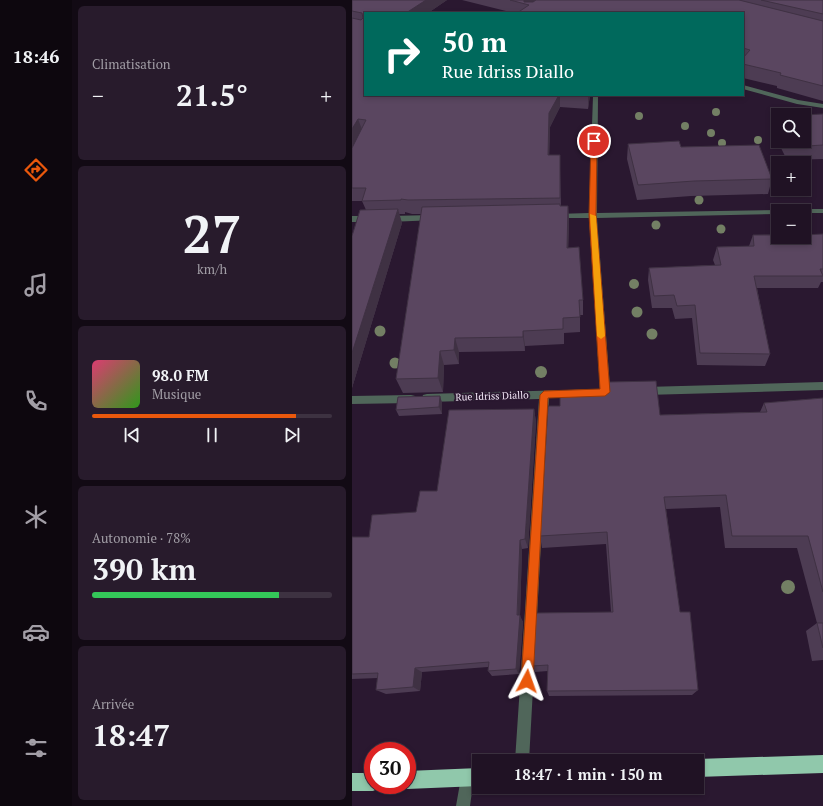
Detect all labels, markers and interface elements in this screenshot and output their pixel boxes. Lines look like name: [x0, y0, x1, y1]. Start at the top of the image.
text: 50 m: [442, 23, 507, 60]
icon: right: [376, 28, 428, 80]
text: 18:46: [13, 44, 59, 68]
text: Climatisation: [92, 55, 171, 73]
text: Rue Idriss Diallo: [442, 59, 574, 83]
text: 21.5°: [176, 75, 248, 115]
text: −: [92, 81, 104, 110]
text: +: [320, 81, 332, 110]
map controls: [771, 108, 811, 244]
button: search: [771, 108, 811, 148]
pin: [577, 124, 611, 158]
icon: arrive: [583, 130, 605, 152]
icon: directions: [22, 156, 50, 184]
button: +: [771, 156, 811, 196]
text: 27: [183, 199, 241, 268]
button: −: [771, 204, 811, 244]
text: km/h: [197, 260, 227, 278]
icon: music: [22, 271, 50, 299]
text: 98.0 FM: [152, 365, 209, 385]
text: Musique: [152, 385, 201, 403]
icon: phone: [22, 387, 50, 415]
street label: Rue Idriss Diallo: [455, 388, 529, 404]
icon: previous: [121, 424, 143, 446]
icon: pause: [201, 424, 223, 446]
icon: next: [281, 424, 303, 446]
icon: climate: [22, 503, 50, 531]
text: Autonomie · 78%: [92, 529, 191, 547]
text: 390 km: [92, 549, 196, 589]
icon: car: [22, 618, 50, 646]
position arrow: [506, 660, 548, 702]
text: Arrivée: [92, 695, 134, 713]
text: 18:47: [92, 715, 170, 755]
icon: filters: [22, 734, 50, 762]
speed limit sign: 30: [364, 742, 416, 794]
text: 18:47 · 1 min · 150 m: [514, 764, 662, 784]

